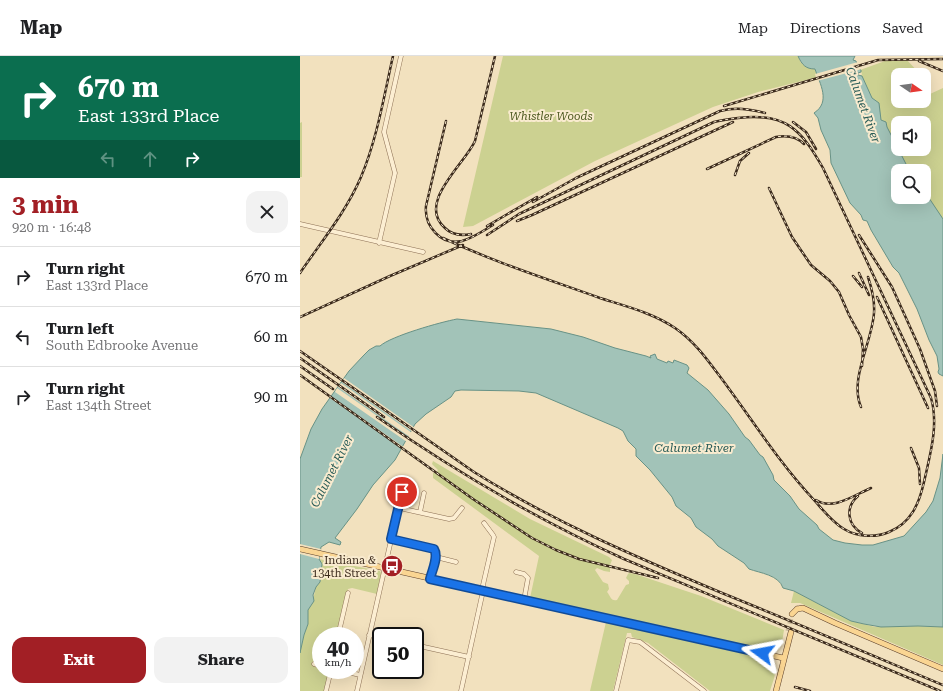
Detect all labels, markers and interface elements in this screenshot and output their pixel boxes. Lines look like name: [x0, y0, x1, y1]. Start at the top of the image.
text: Map: [20, 16, 62, 39]
text: Map: [738, 20, 768, 36]
text: Directions: [790, 20, 860, 36]
text: Saved: [882, 20, 923, 36]
water label: Calumet River: [843, 65, 883, 145]
north arrow: [891, 68, 931, 108]
map controls: [891, 68, 931, 204]
text: 670 m: [78, 71, 159, 104]
icon: right: [12, 72, 64, 124]
text: East 133rd Place: [78, 105, 219, 126]
park label: Whistler Woods: [509, 110, 593, 123]
button: sound: [891, 116, 931, 156]
icon: left: [97, 148, 119, 170]
icon: ahead: [139, 148, 161, 170]
icon: right: [181, 148, 203, 170]
button: search: [891, 164, 931, 204]
text: 3 min: [12, 191, 79, 219]
button: close: [246, 191, 288, 233]
text: 920 m · 16:48: [12, 220, 91, 235]
text: Turn right: [46, 260, 125, 278]
icon: right: [12, 266, 34, 288]
text: 670 m: [245, 268, 288, 286]
text: East 133rd Place: [46, 278, 148, 293]
text: Turn left: [46, 320, 114, 338]
icon: left: [12, 326, 34, 348]
text: 60 m: [254, 328, 288, 346]
text: South Edbrooke Avenue: [46, 338, 198, 353]
text: Turn right: [46, 380, 125, 398]
icon: right: [12, 386, 34, 408]
text: 90 m: [254, 388, 288, 406]
text: East 134th Street: [46, 398, 151, 413]
water label: Calumet River: [308, 432, 356, 510]
water label: Calumet River: [654, 441, 734, 455]
pin: [385, 475, 419, 509]
icon: arrive: [391, 481, 413, 503]
bus stop icon: Indiana & 134th Street: [379, 553, 405, 579]
place label: Indiana & 134th Street: [312, 554, 376, 580]
speed limit sign: 50: [372, 627, 424, 679]
position arrow: [741, 632, 783, 674]
text: 40: [327, 636, 349, 660]
button: Exit: [12, 637, 146, 683]
button: Share: [154, 637, 288, 683]
text: km/h: [325, 657, 351, 668]

